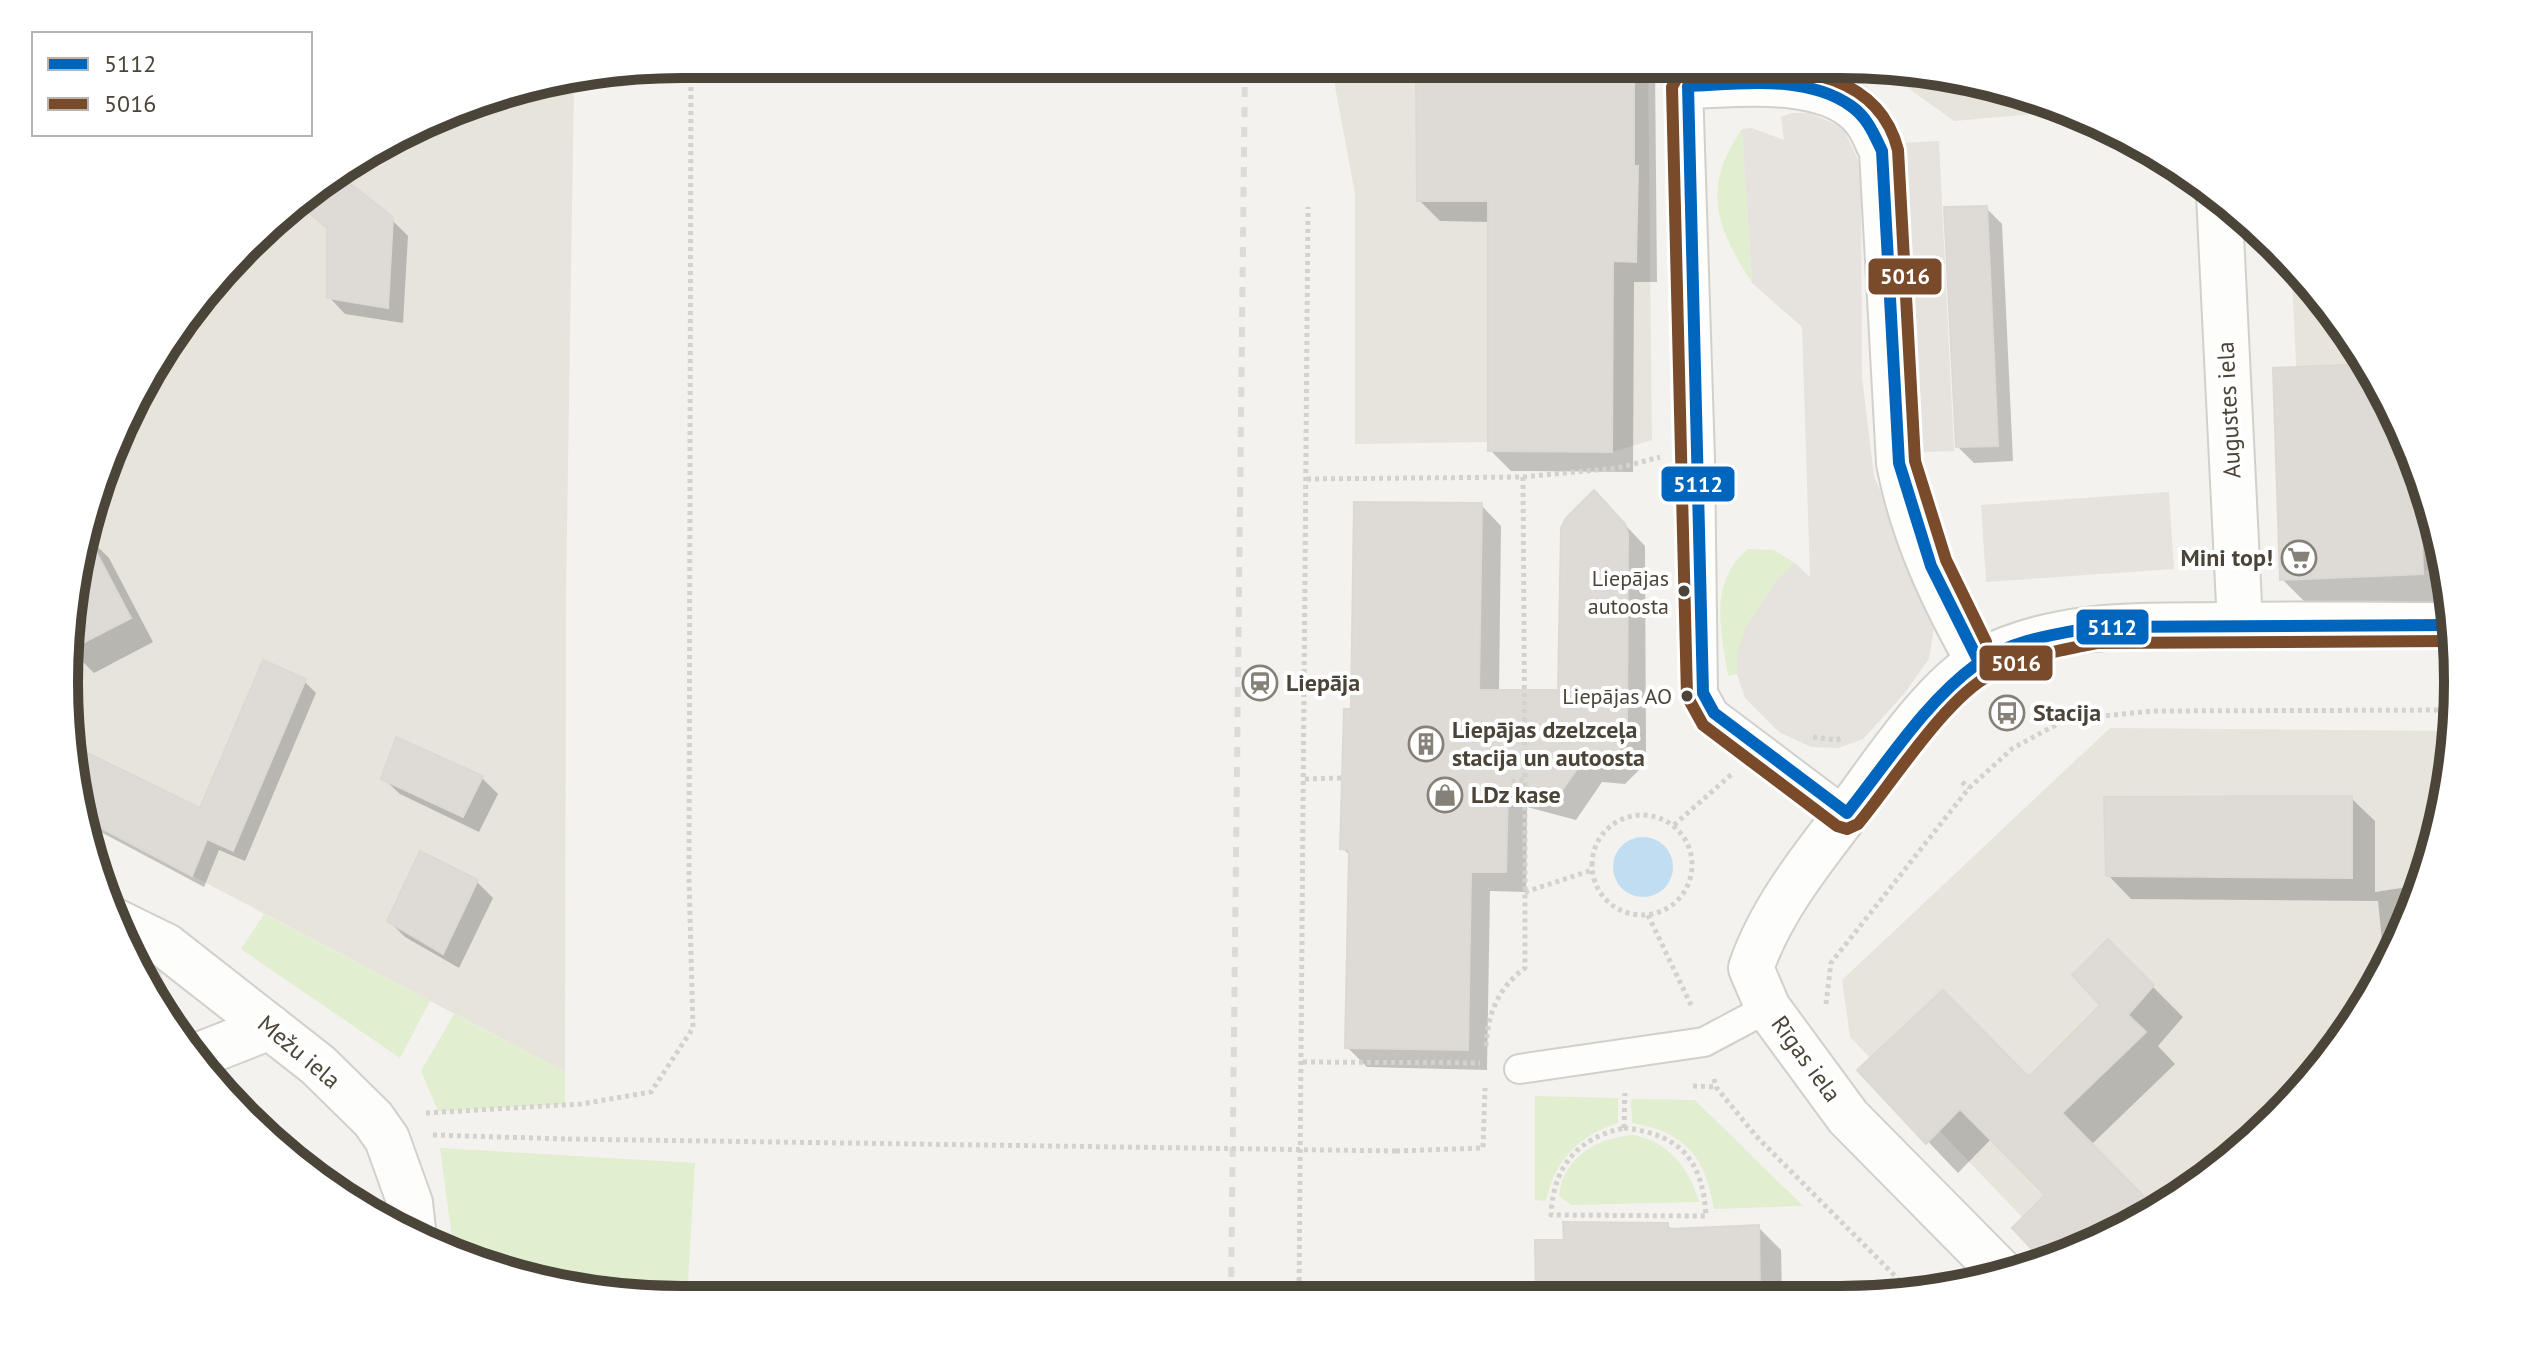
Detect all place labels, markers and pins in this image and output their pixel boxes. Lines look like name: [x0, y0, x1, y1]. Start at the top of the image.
supermarket icon: Mini top!: [2280, 539, 2318, 577]
place label: Mini top!: [2181, 542, 2273, 573]
place label: Liepājas autoosta: [1588, 564, 1669, 620]
marker: Liepājas autoosta: [1676, 583, 1692, 599]
station icon: Liepāja: [1241, 664, 1279, 702]
place label: Liepāja: [1286, 667, 1360, 698]
place label: Liepājas AO: [1562, 682, 1672, 710]
marker: Liepājas AO: [1679, 688, 1695, 704]
bus stop icon: Stacija: [1988, 694, 2026, 732]
place label: Stacija: [2033, 697, 2101, 728]
place label: Liepājas dzelzceļa stacija un autoosta: [1452, 714, 1645, 773]
building icon: Liepājas dzelzceļa stacija un autoosta: [1407, 725, 1445, 763]
shop icon: LDz kase: [1426, 776, 1464, 814]
place label: LDz kase: [1471, 779, 1561, 810]

